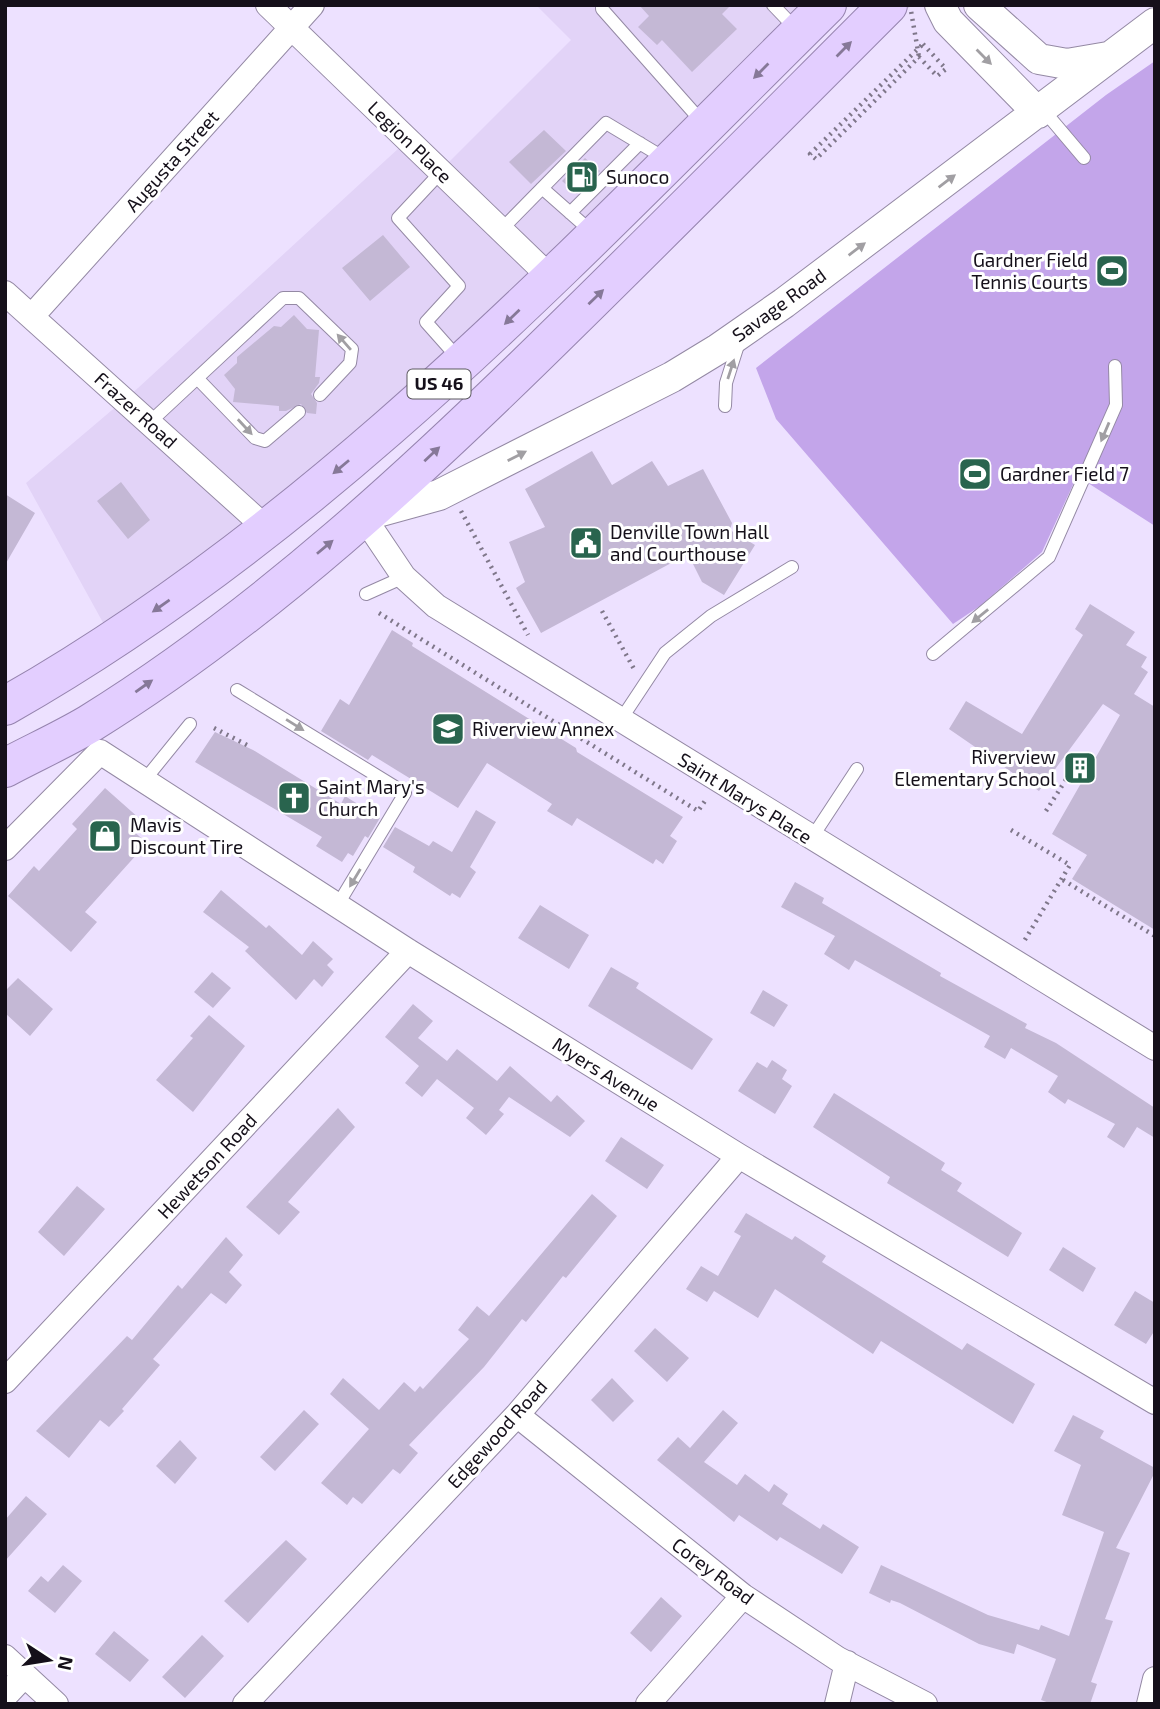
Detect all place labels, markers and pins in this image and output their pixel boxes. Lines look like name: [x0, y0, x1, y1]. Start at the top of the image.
fuel station icon: Sunoco: [563, 158, 601, 196]
place label: Sunoco: [606, 165, 669, 188]
place label: Gardner Field Tennis Courts: [971, 248, 1088, 293]
sports icon: Gardner Field Tennis Courts: [1093, 252, 1131, 290]
sports icon: Gardner Field 7: [956, 455, 994, 493]
place label: Gardner Field 7: [1000, 462, 1129, 485]
place label: Denville Town Hall and Courthouse: [610, 520, 769, 565]
public building icon: Denville Town Hall and Courthouse: [567, 524, 605, 562]
school or university icon: Riverview Annex: [429, 710, 467, 748]
place label: Riverview Annex: [472, 717, 614, 740]
place label: Riverview Elementary School: [894, 745, 1056, 790]
building icon: Riverview Elementary School: [1061, 749, 1099, 787]
place label: Saint Mary's Church: [318, 775, 425, 820]
church icon: Saint Mary's Church: [275, 779, 313, 817]
place label: Mavis Discount Tire: [130, 813, 243, 858]
shop icon: Mavis Discount Tire: [86, 817, 124, 855]

